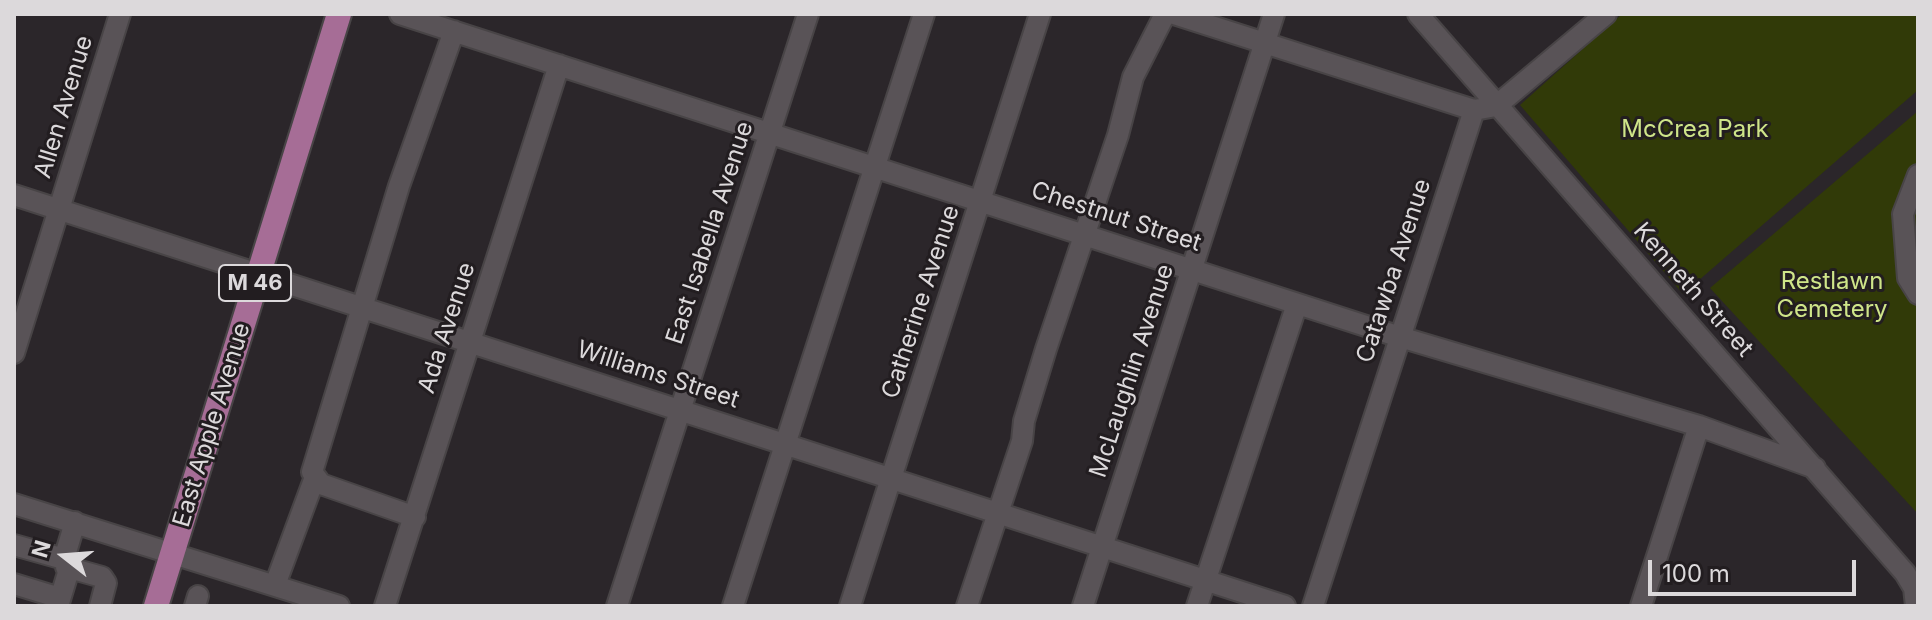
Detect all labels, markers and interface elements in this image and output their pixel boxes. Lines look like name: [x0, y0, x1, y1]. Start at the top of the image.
street label: Allen Avenue: [29, 32, 99, 182]
park label: McCrea Park: [1621, 116, 1769, 144]
street label: East Isabella Avenue: [660, 118, 760, 348]
street label: Catawba Avenue: [1351, 175, 1437, 367]
street label: Chestnut Street: [1027, 176, 1205, 258]
street label: Catherine Avenue: [876, 202, 966, 402]
street label: Kenneth Street: [1627, 217, 1759, 363]
street label: Ada Avenue: [412, 259, 482, 397]
street label: McLaughlin Avenue: [1084, 261, 1180, 481]
road number: M 46: [219, 265, 291, 301]
park label: Restlawn Cemetery: [1776, 268, 1888, 324]
street label: East Apple Avenue: [167, 319, 257, 531]
street label: Williams Street: [573, 335, 743, 415]
north arrow: [24, 516, 104, 596]
text: N: [26, 537, 56, 561]
scale bar: [1652, 544, 1860, 594]
text: 100 m: [1662, 559, 1730, 588]

